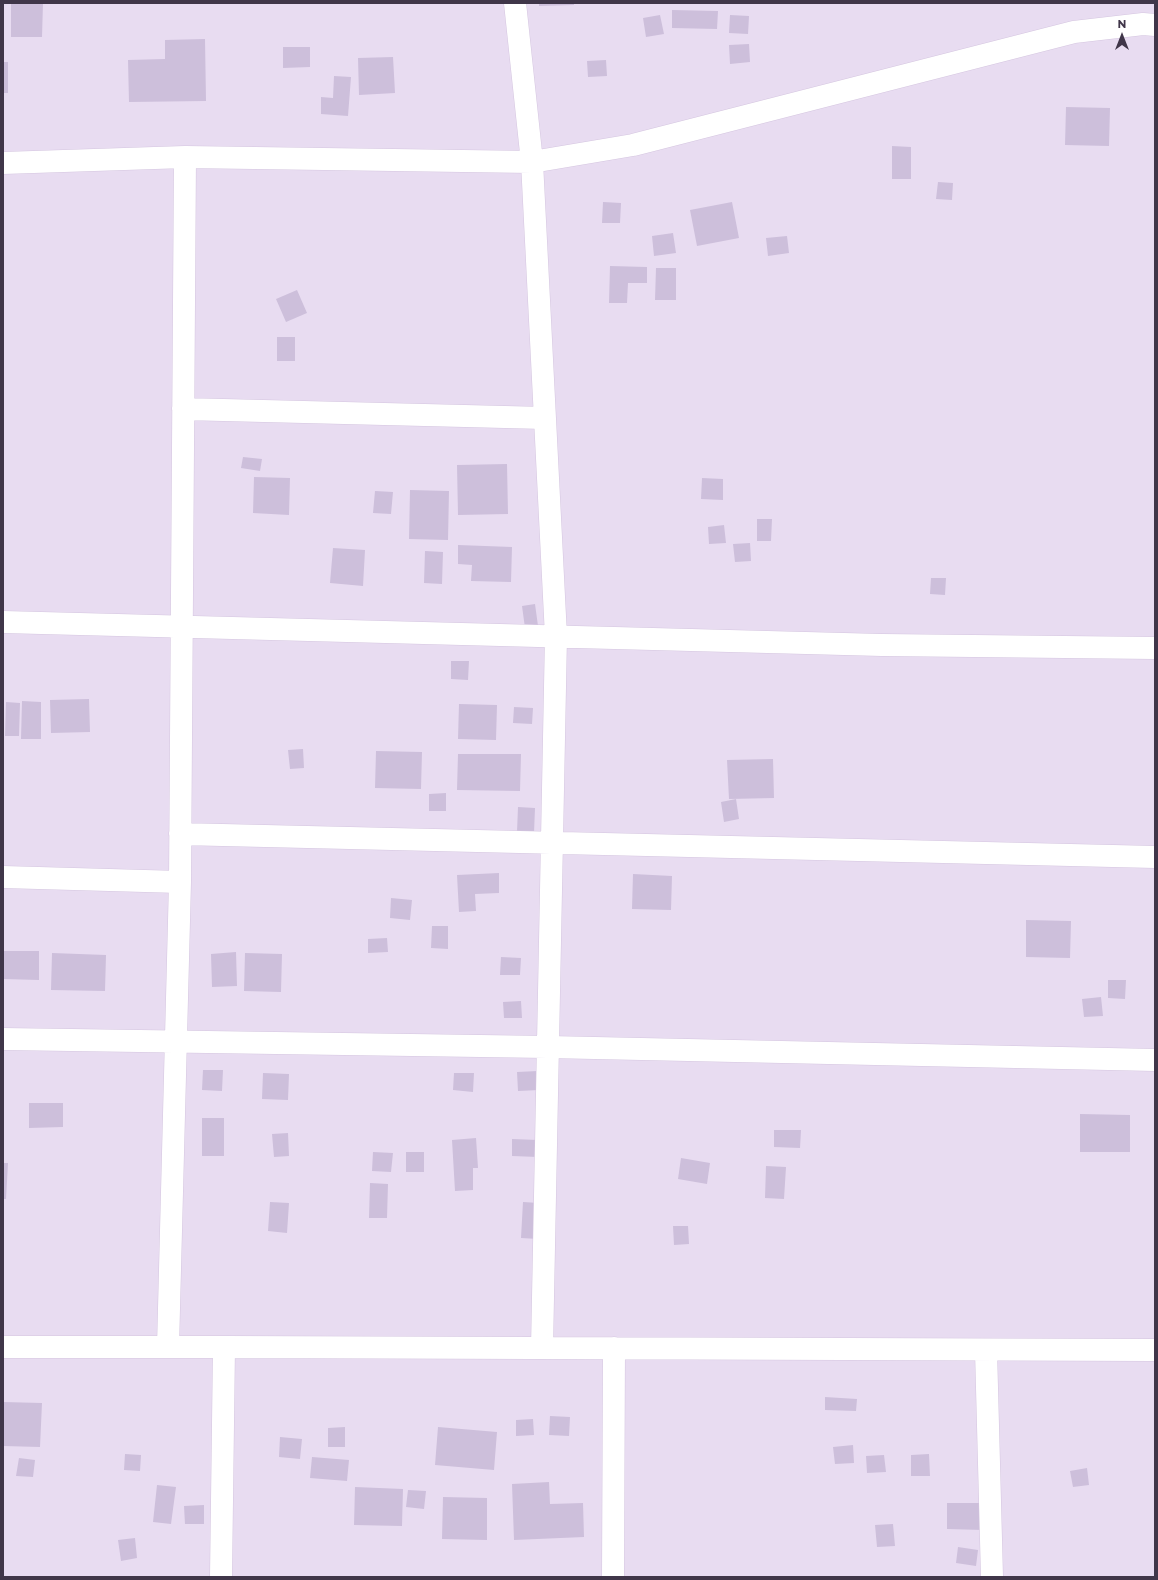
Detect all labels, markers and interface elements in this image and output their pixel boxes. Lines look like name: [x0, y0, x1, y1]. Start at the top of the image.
north arrow: [1102, 16, 1142, 56]
text: N: [1118, 17, 1126, 31]

